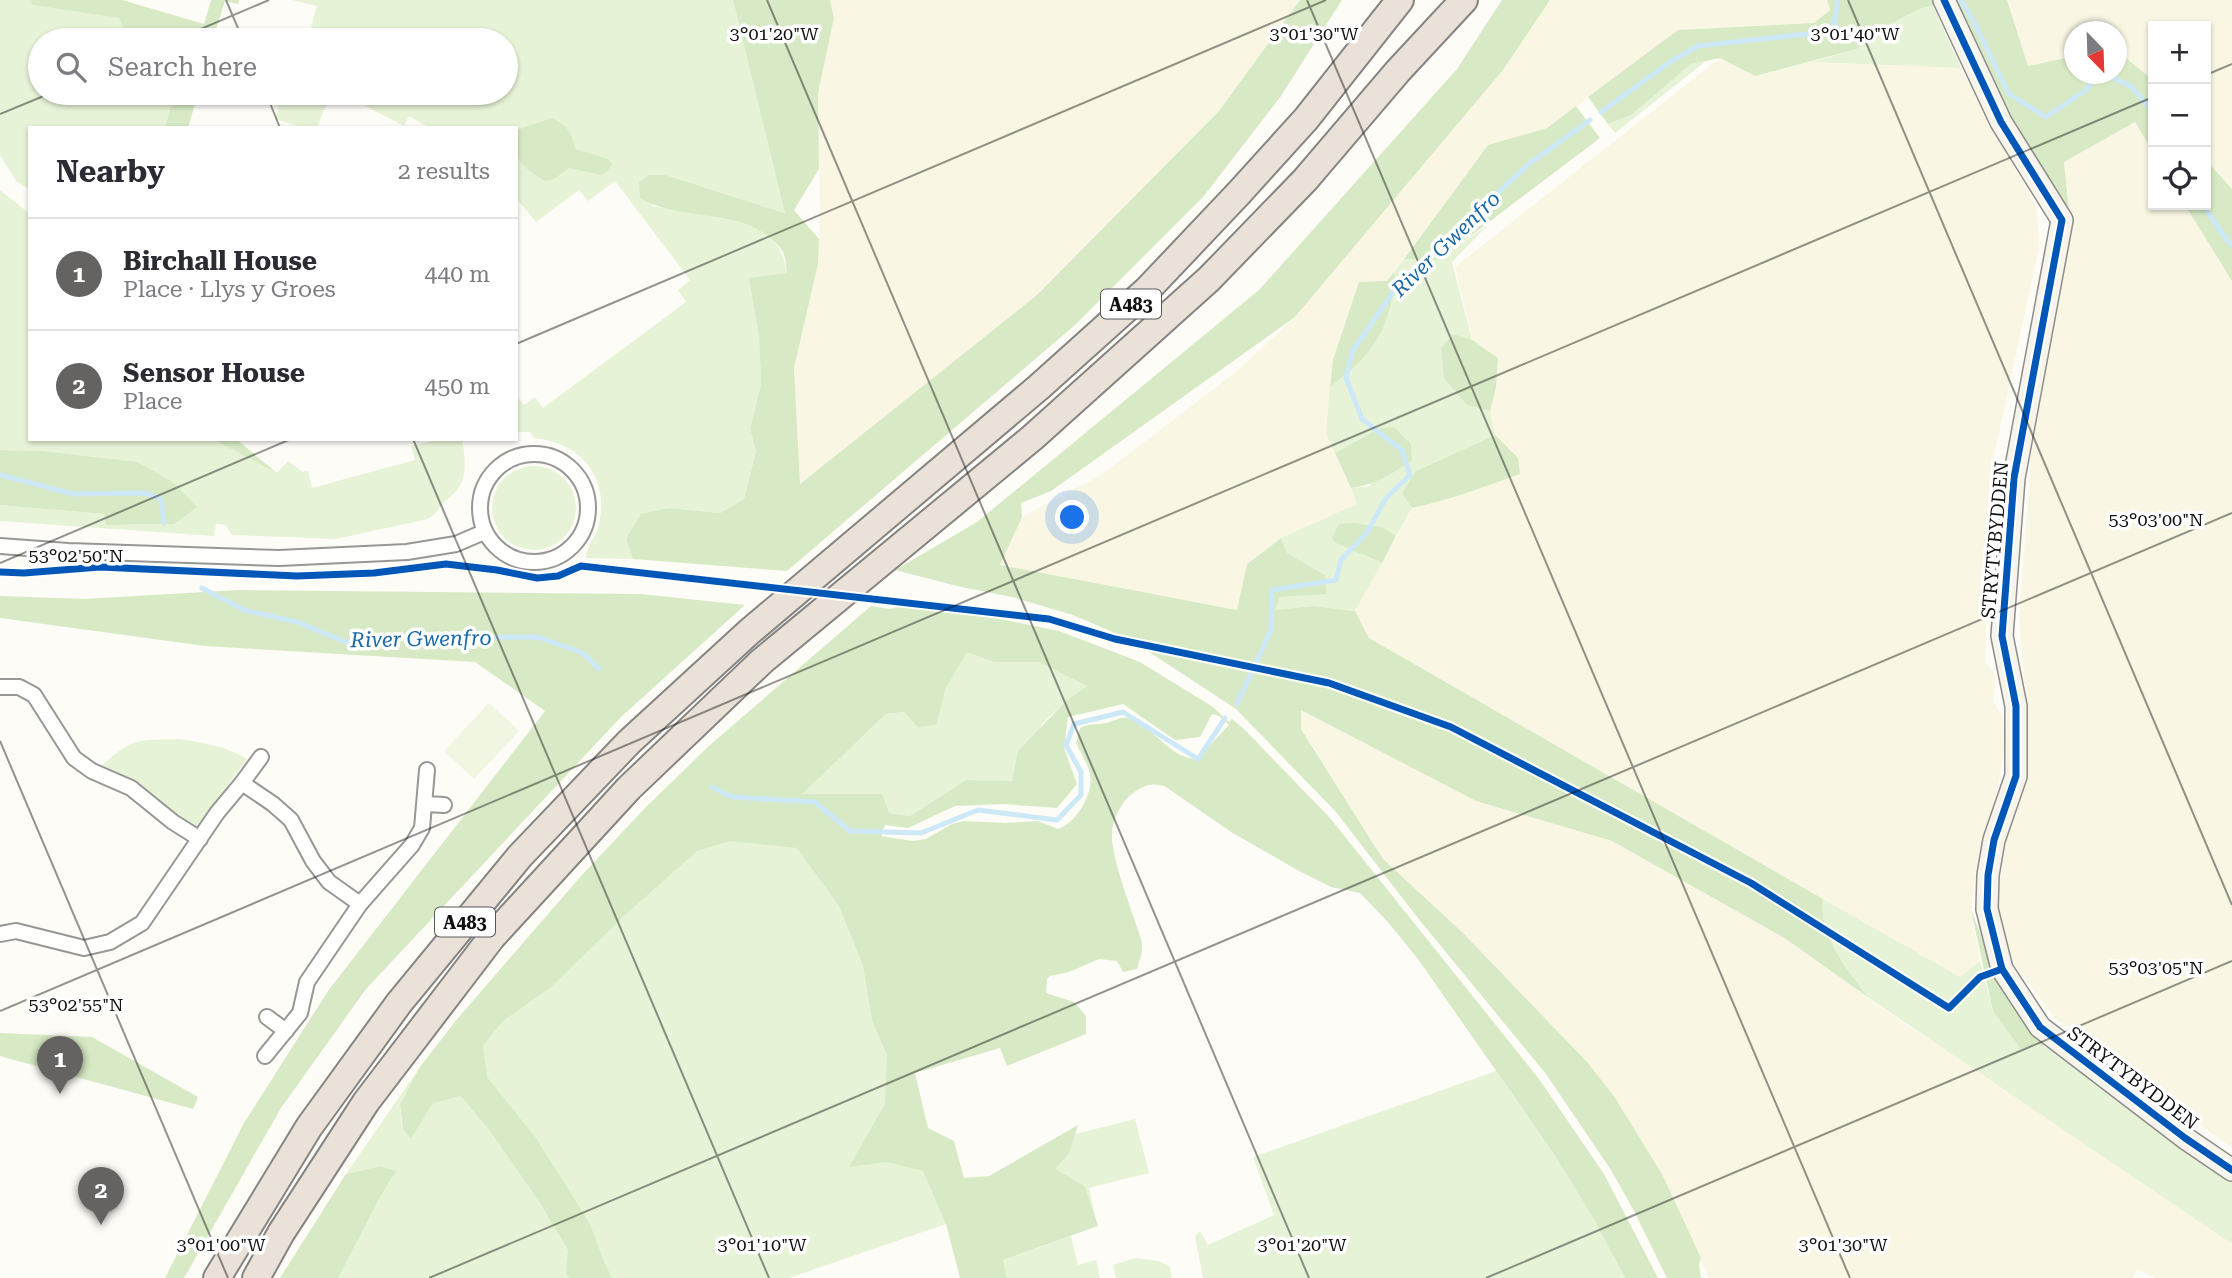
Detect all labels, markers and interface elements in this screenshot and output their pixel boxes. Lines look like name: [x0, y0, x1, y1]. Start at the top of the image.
north arrow: [2064, 21, 2127, 84]
map controls: [2148, 21, 2211, 210]
button: +: [2148, 21, 2211, 84]
text: 3°01'20"W: [730, 23, 819, 44]
text: 3°01'30"W: [1270, 23, 1359, 44]
text: 3°01'40"W: [1811, 23, 1900, 44]
search box: [28, 28, 518, 105]
icon: search: [52, 48, 90, 86]
text: Search here: [108, 52, 257, 82]
button: −: [2148, 84, 2211, 147]
button: locate: [2148, 147, 2211, 210]
text: Nearby: [56, 154, 165, 189]
text: 2 results: [398, 158, 490, 185]
water label: River Gwenfro: [1386, 186, 1505, 302]
text: Birchall House: [123, 246, 317, 276]
text: 1: [73, 261, 85, 288]
text: 440 m: [425, 261, 490, 288]
text: Place · Llys y Groes: [123, 276, 336, 303]
road number: A483: [1101, 290, 1161, 318]
text: Sensor House: [123, 358, 305, 388]
text: 2: [73, 373, 85, 400]
text: 450 m: [425, 373, 490, 400]
text: Place: [123, 388, 182, 415]
street label: STRYTYBYDDEN: [1977, 460, 2013, 620]
your location: [1055, 500, 1089, 534]
text: 53°03'00"N: [2109, 509, 2203, 530]
text: 53°02'50"N: [29, 545, 123, 566]
water label: River Gwenfro: [349, 626, 492, 652]
road number: A483: [435, 908, 495, 937]
text: 53°03'05"N: [2109, 957, 2203, 978]
text: 53°02'55"N: [29, 994, 123, 1015]
street label: STRYTYBYDDEN: [2063, 1021, 2203, 1135]
pin: 1: [37, 1036, 83, 1094]
pin: 2: [78, 1167, 124, 1225]
text: 3°01'00"W: [177, 1234, 266, 1255]
text: 3°01'10"W: [718, 1234, 807, 1255]
text: 3°01'20"W: [1258, 1234, 1347, 1255]
text: 3°01'30"W: [1799, 1234, 1888, 1255]

